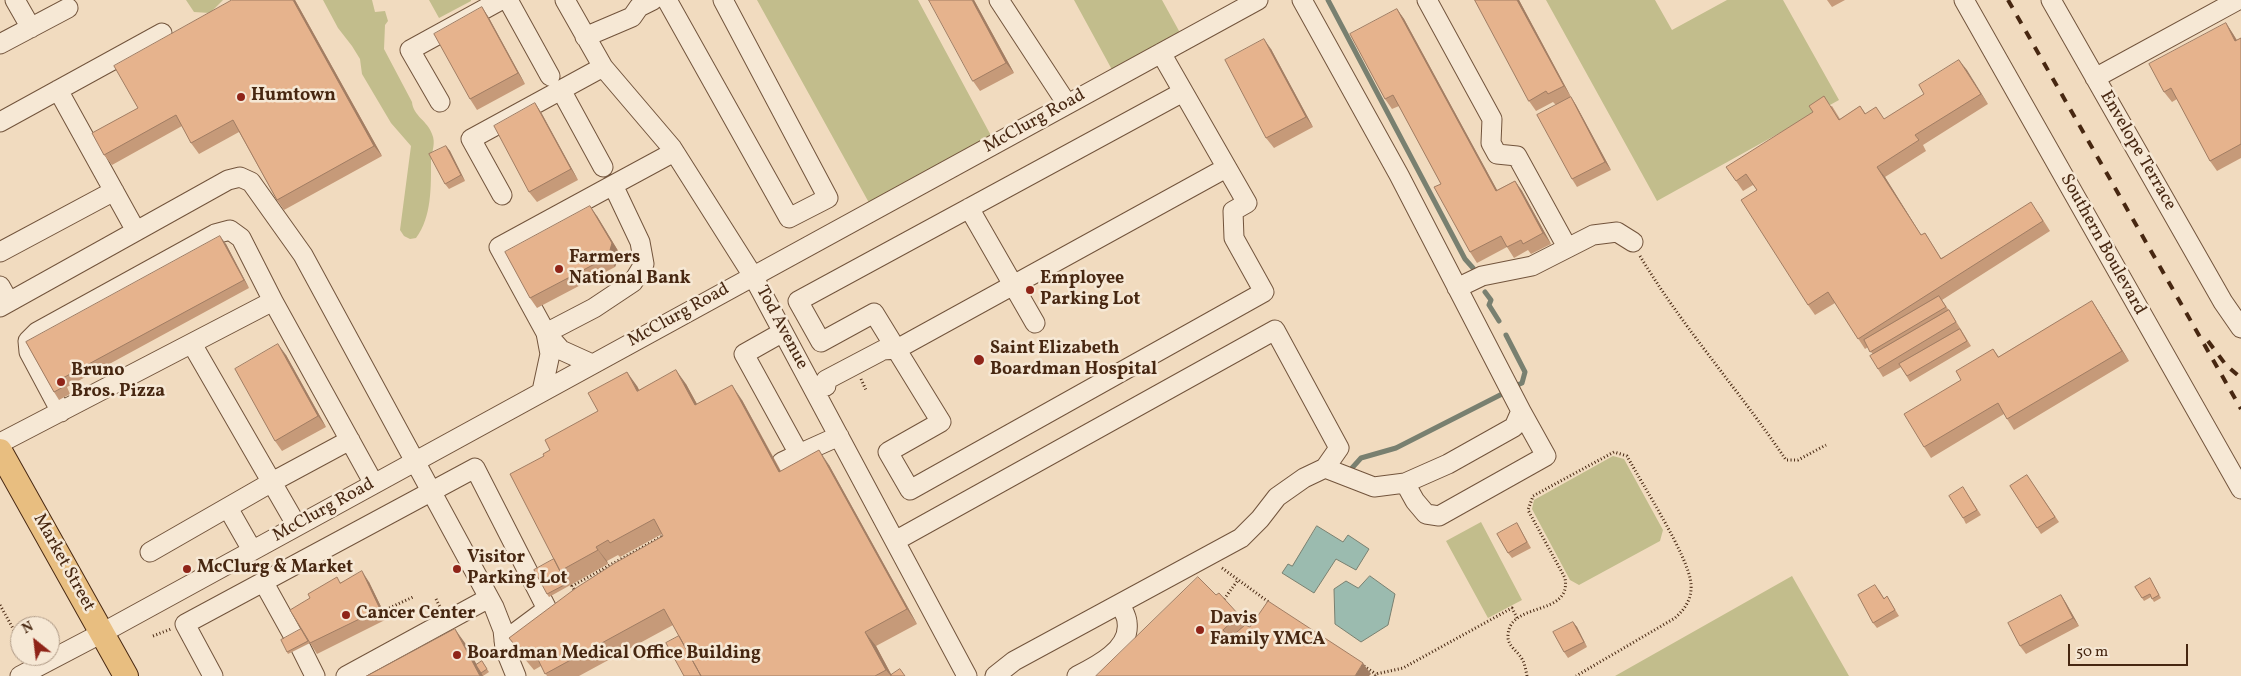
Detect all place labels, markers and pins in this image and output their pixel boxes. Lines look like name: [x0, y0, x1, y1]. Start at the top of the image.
place label: Humtown: [251, 86, 336, 108]
marker: Humtown: [235, 91, 247, 103]
place label: Farmers National Bank: [569, 248, 691, 290]
marker: Farmers National Bank: [553, 263, 565, 275]
place label: Employee Parking Lot: [1040, 269, 1140, 312]
marker: Employee Parking Lot: [1024, 284, 1036, 296]
place label: Saint Elizabeth Boardman Hospital: [990, 339, 1157, 382]
marker: Saint Elizabeth Boardman Hospital: [972, 353, 986, 367]
place label: Bruno Bros. Pizza: [71, 361, 165, 404]
marker: Bruno Bros. Pizza: [55, 376, 67, 388]
place label: Visitor Parking Lot: [467, 548, 567, 590]
place label: McClurg & Market: [197, 558, 353, 580]
marker: McClurg & Market: [181, 563, 193, 575]
marker: Visitor Parking Lot: [451, 563, 463, 575]
place label: Cancer Center: [356, 604, 476, 626]
marker: Cancer Center: [340, 609, 352, 621]
place label: Davis Family YMCA: [1210, 609, 1325, 652]
marker: Davis Family YMCA: [1194, 624, 1206, 636]
place label: Boardman Medical Office Building: [467, 644, 761, 666]
marker: Boardman Medical Office Building: [451, 649, 463, 661]

